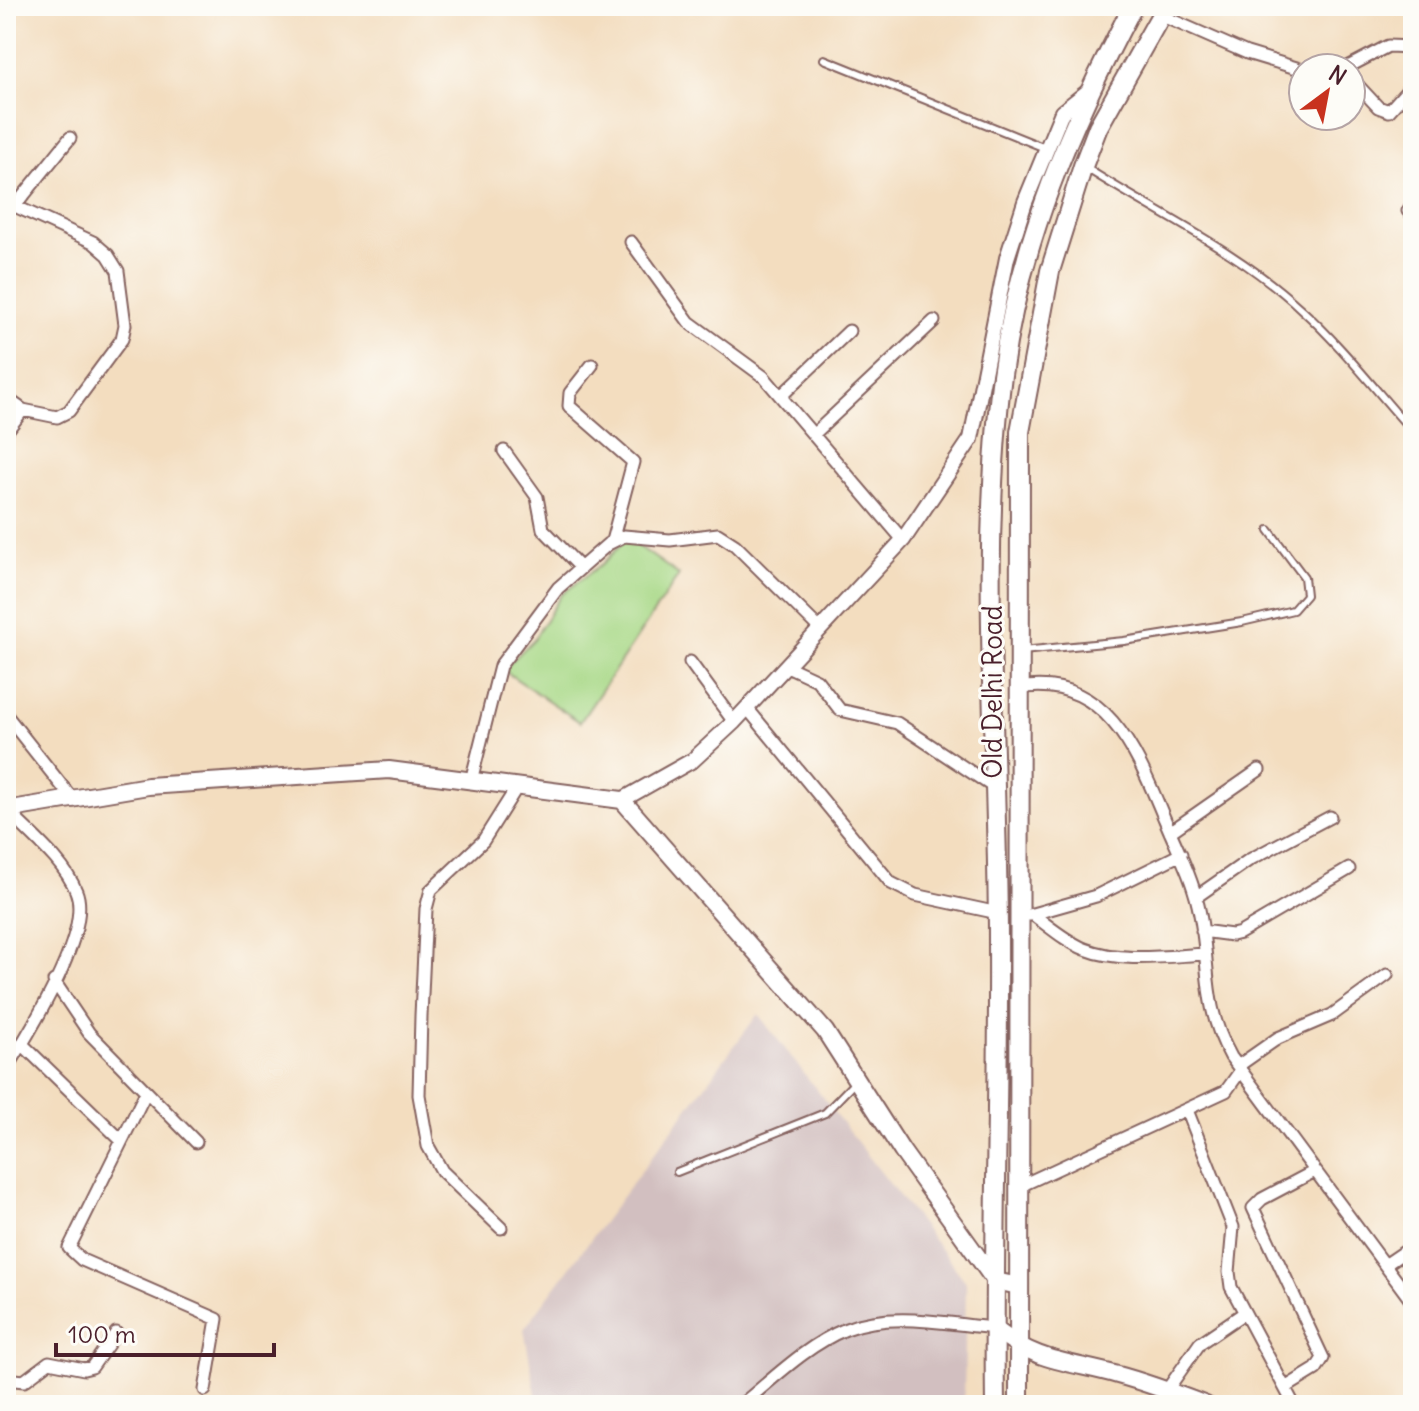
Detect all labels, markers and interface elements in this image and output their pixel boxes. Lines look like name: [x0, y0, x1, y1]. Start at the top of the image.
north arrow: [1287, 52, 1367, 132]
text: N: [1324, 59, 1351, 91]
street label: Old Delhi Road: [976, 605, 1009, 779]
scale bar: [56, 1307, 274, 1357]
text: 100 m: [68, 1319, 136, 1349]

